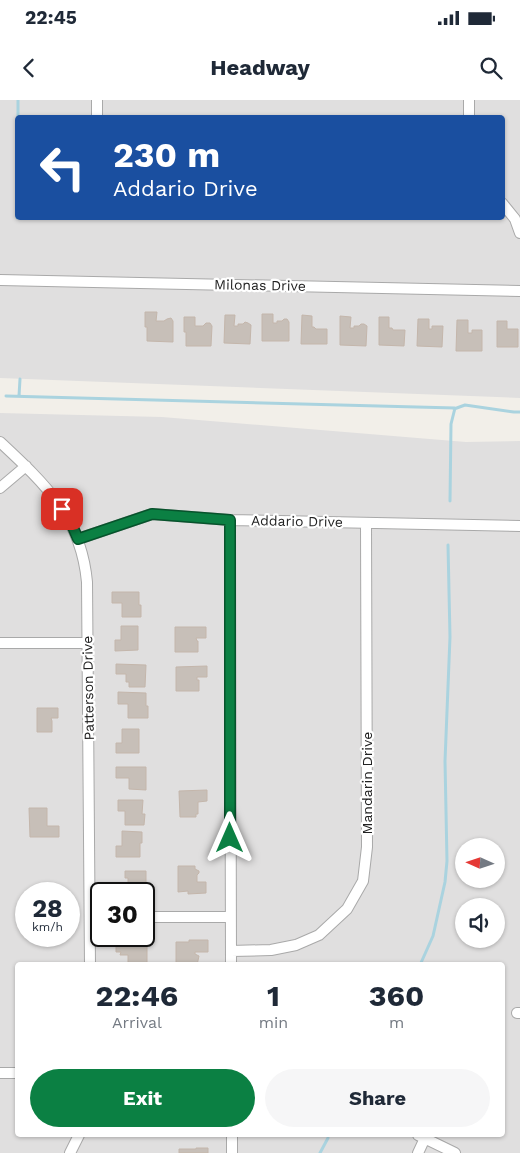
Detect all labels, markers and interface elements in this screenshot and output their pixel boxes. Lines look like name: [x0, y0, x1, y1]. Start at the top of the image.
text: 22:45: [25, 6, 77, 29]
icon: back: [15, 54, 43, 82]
icon: search: [477, 54, 505, 82]
text: Headway: [210, 55, 310, 80]
text: 230 m: [113, 134, 220, 176]
icon: left: [30, 135, 95, 200]
text: Addario Drive: [113, 176, 258, 201]
street label: Milonas Drive: [214, 276, 306, 294]
pin: [41, 488, 83, 530]
icon: arrive: [48, 495, 76, 523]
street label: Addario Drive: [251, 512, 343, 530]
street label: Patterson Drive: [79, 636, 97, 740]
street label: Mandarin Drive: [359, 732, 375, 834]
position arrow: [203, 811, 255, 863]
north arrow: [455, 838, 505, 888]
map controls: [455, 838, 505, 948]
speed limit sign: 30: [90, 882, 155, 947]
text: 28: [32, 894, 63, 923]
button: sound: [455, 898, 505, 948]
text: km/h: [32, 920, 63, 934]
text: 22:46: [96, 978, 178, 1013]
text: 1: [267, 978, 280, 1013]
text: 360: [369, 978, 424, 1013]
text: Arrival: [112, 1013, 162, 1032]
text: min: [259, 1013, 288, 1032]
text: m: [389, 1013, 404, 1032]
button: Exit: [30, 1069, 255, 1127]
button: Share: [265, 1069, 490, 1127]

